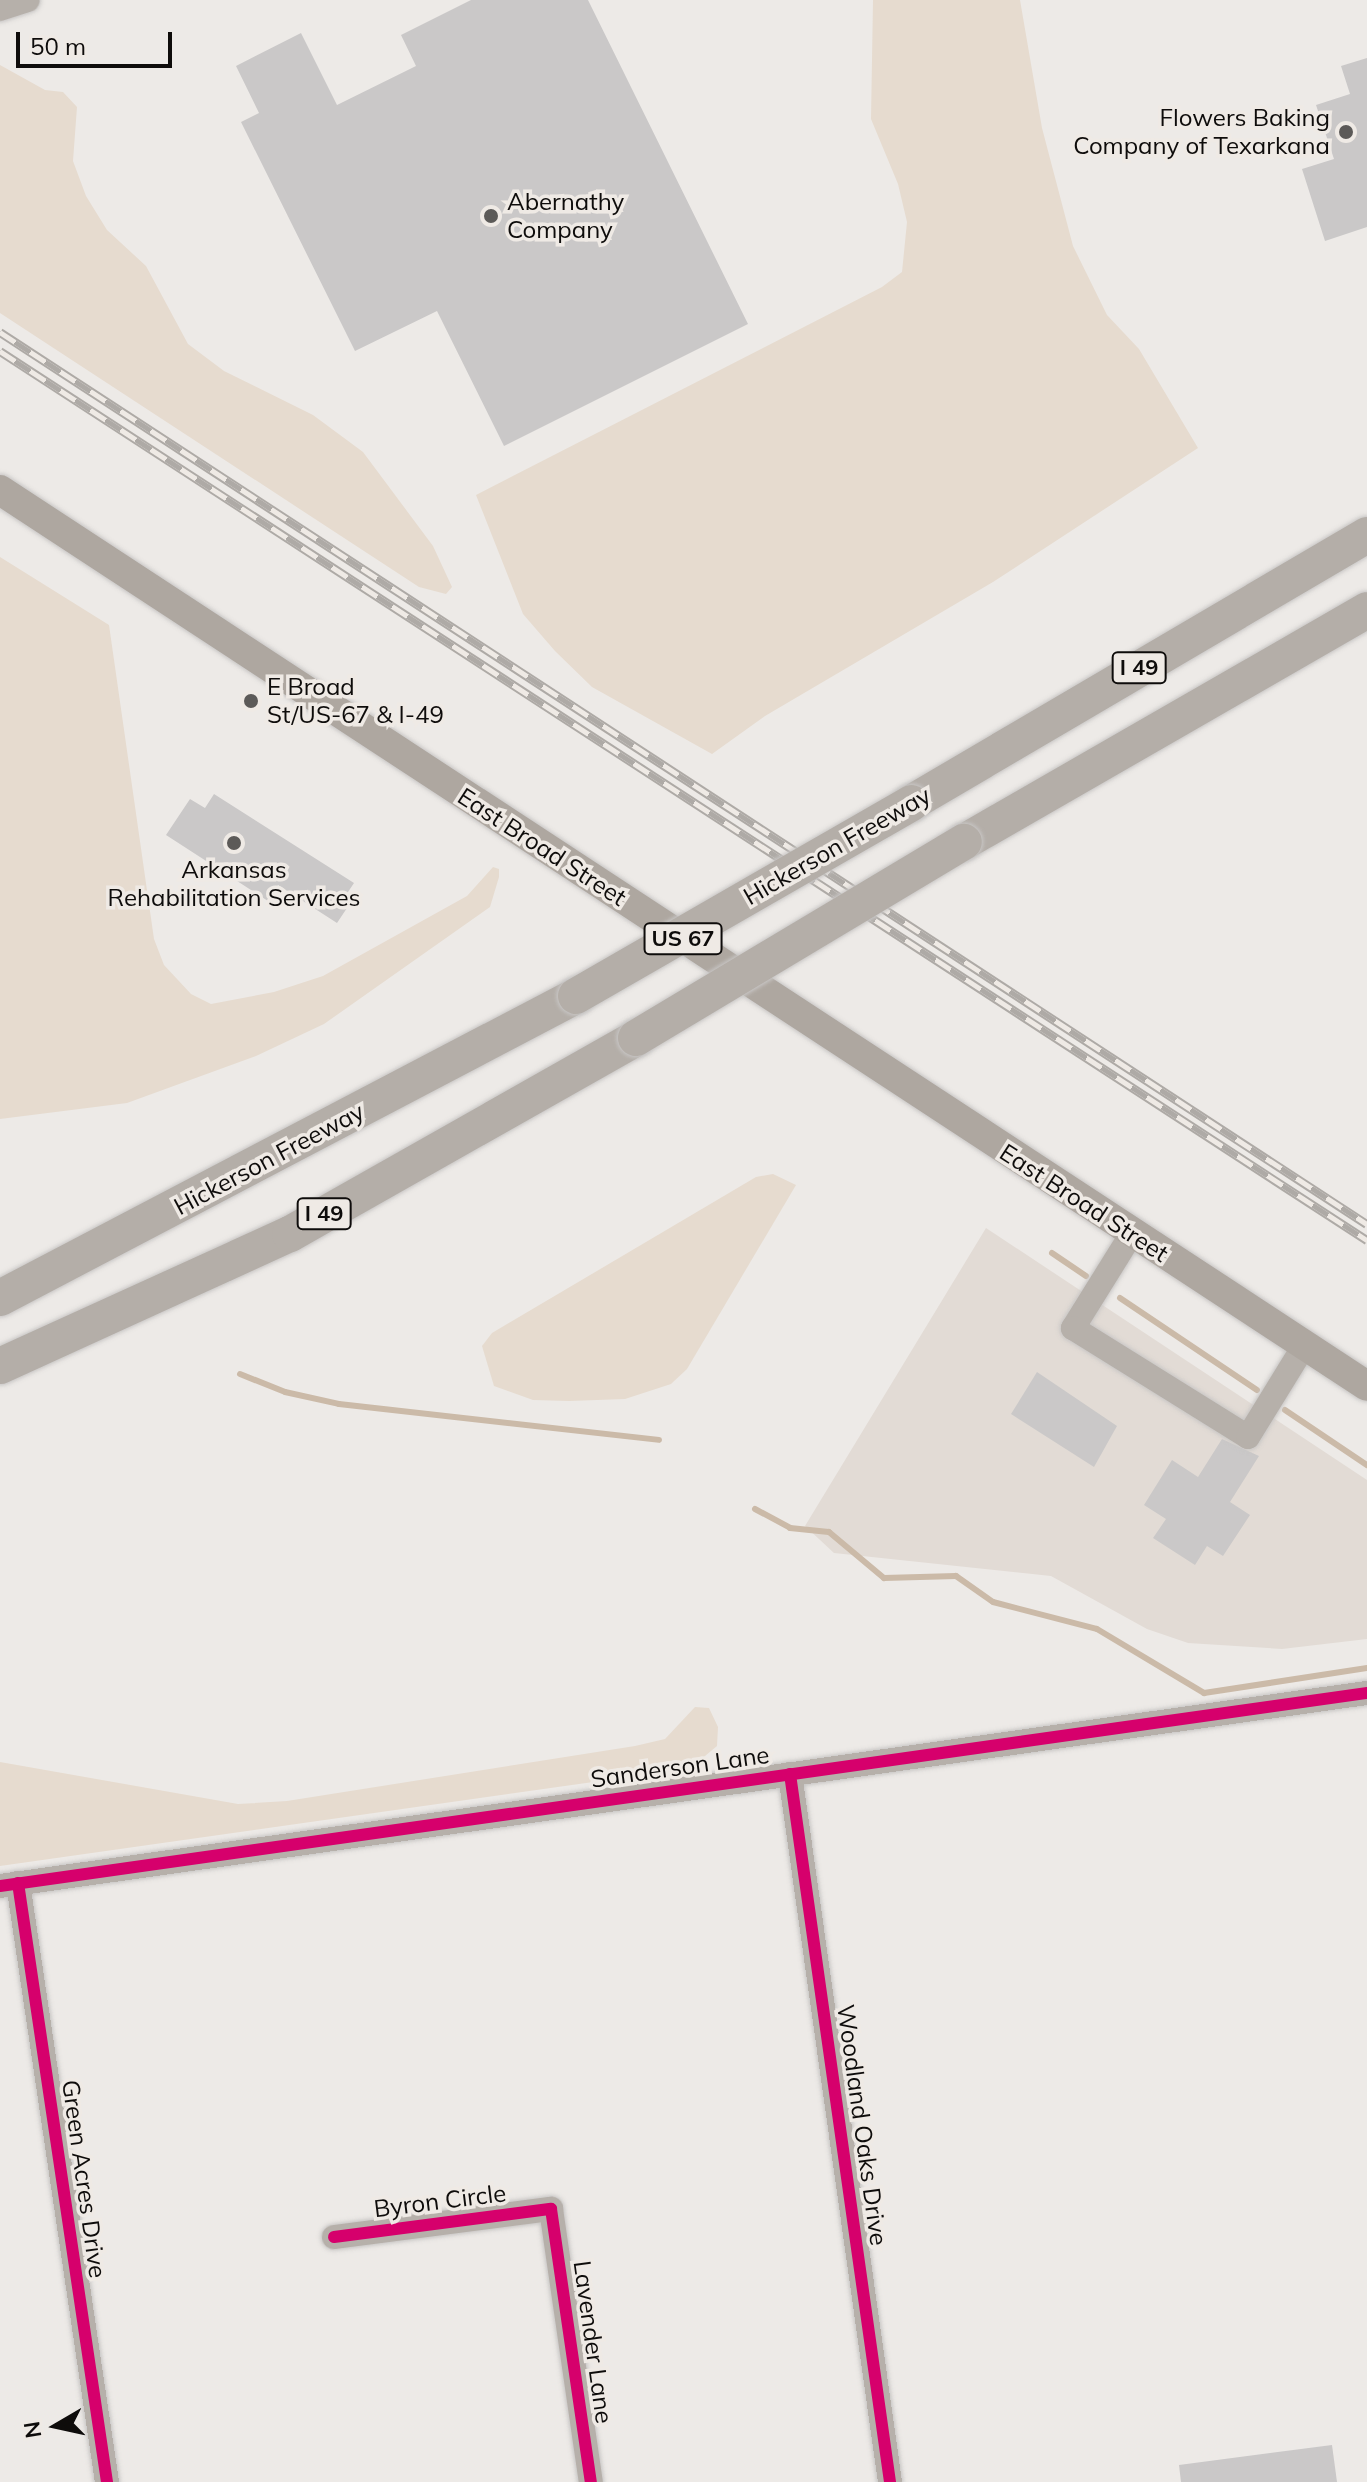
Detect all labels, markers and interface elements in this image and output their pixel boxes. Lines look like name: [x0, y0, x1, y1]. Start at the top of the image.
scale bar: [20, 16, 176, 66]
text: 50 m: [30, 31, 86, 61]
place label: Flowers Baking Company of Texarkana: [1073, 104, 1330, 160]
marker: Flowers Baking Company of Texarkana: [1337, 123, 1355, 141]
place label: Abernathy Company: [507, 188, 624, 244]
marker: Abernathy Company: [482, 207, 500, 225]
road number: I 49: [1111, 650, 1167, 686]
place label: E Broad St/US-67 & I-49: [267, 673, 444, 729]
marker: E Broad St/US-67 & I-49: [242, 692, 260, 710]
street label: Hickerson Freeway: [738, 781, 936, 911]
street label: East Broad Street: [452, 782, 632, 912]
marker: Arkansas Rehabilitation Services: [225, 834, 243, 852]
place label: Arkansas Rehabilitation Services: [108, 856, 360, 912]
road number: US 67: [643, 921, 723, 957]
street label: Hickerson Freeway: [169, 1097, 369, 1221]
street label: East Broad Street: [994, 1138, 1174, 1268]
road number: I 49: [296, 1196, 352, 1232]
street label: Sanderson Lane: [589, 1740, 771, 1794]
street label: Woodland Oaks Drive: [831, 2003, 893, 2247]
street label: Green Acres Drive: [56, 2078, 112, 2280]
street label: Byron Circle: [372, 2179, 508, 2223]
street label: Lavender Lane: [567, 2259, 619, 2425]
north arrow: [16, 2386, 96, 2466]
text: N: [17, 2419, 47, 2440]

